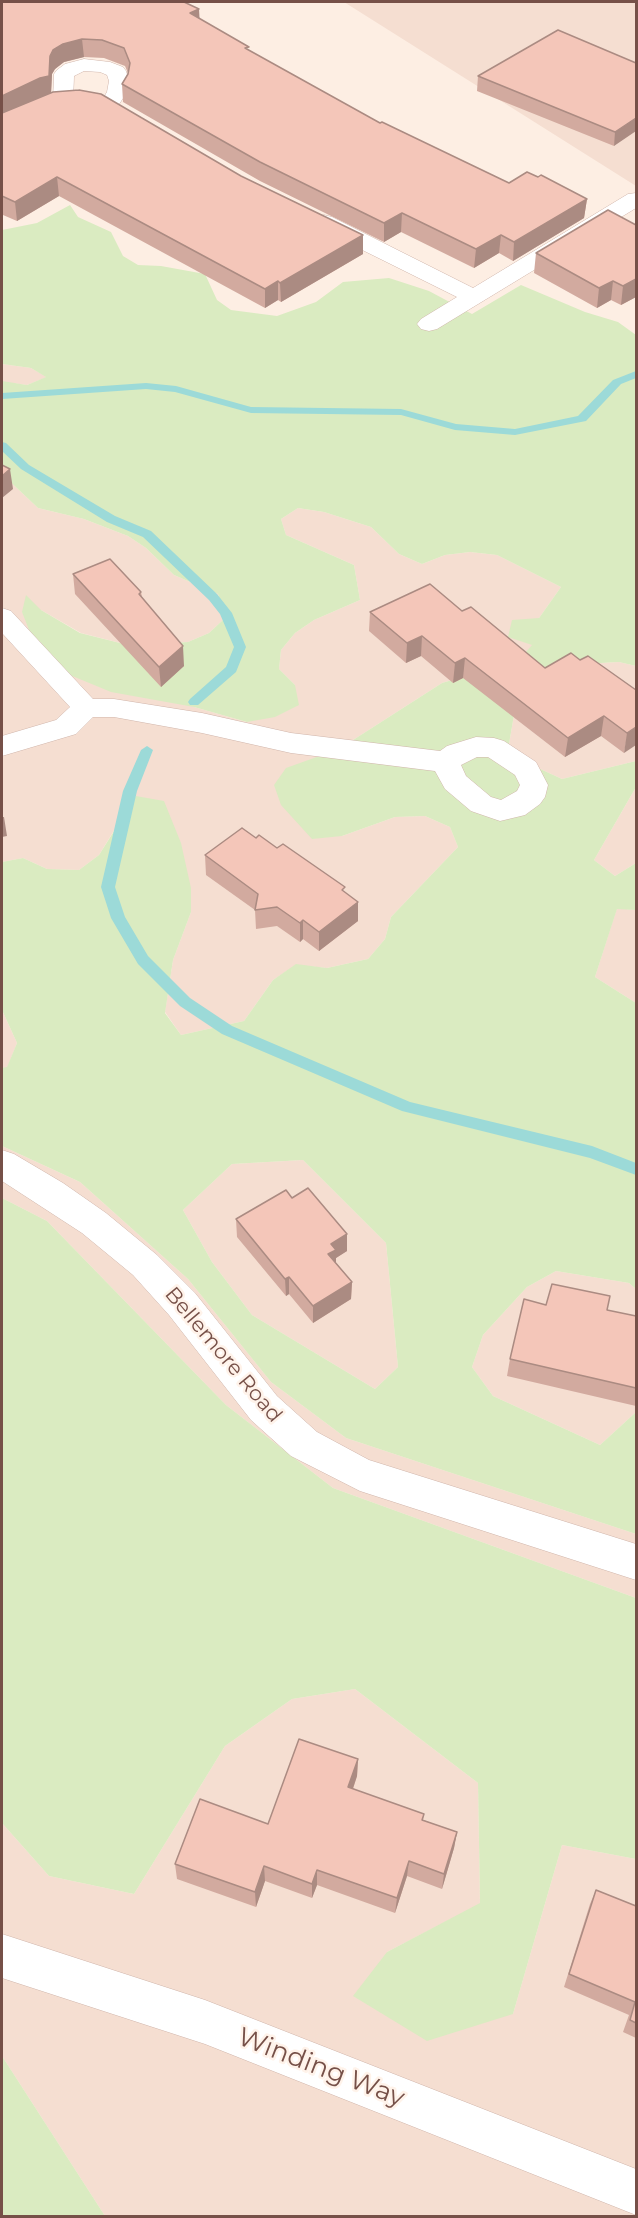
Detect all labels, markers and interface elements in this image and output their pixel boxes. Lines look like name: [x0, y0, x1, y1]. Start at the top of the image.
street label: Bellemore Road: [159, 1282, 287, 1428]
street label: Winding Way: [233, 2022, 409, 2114]

